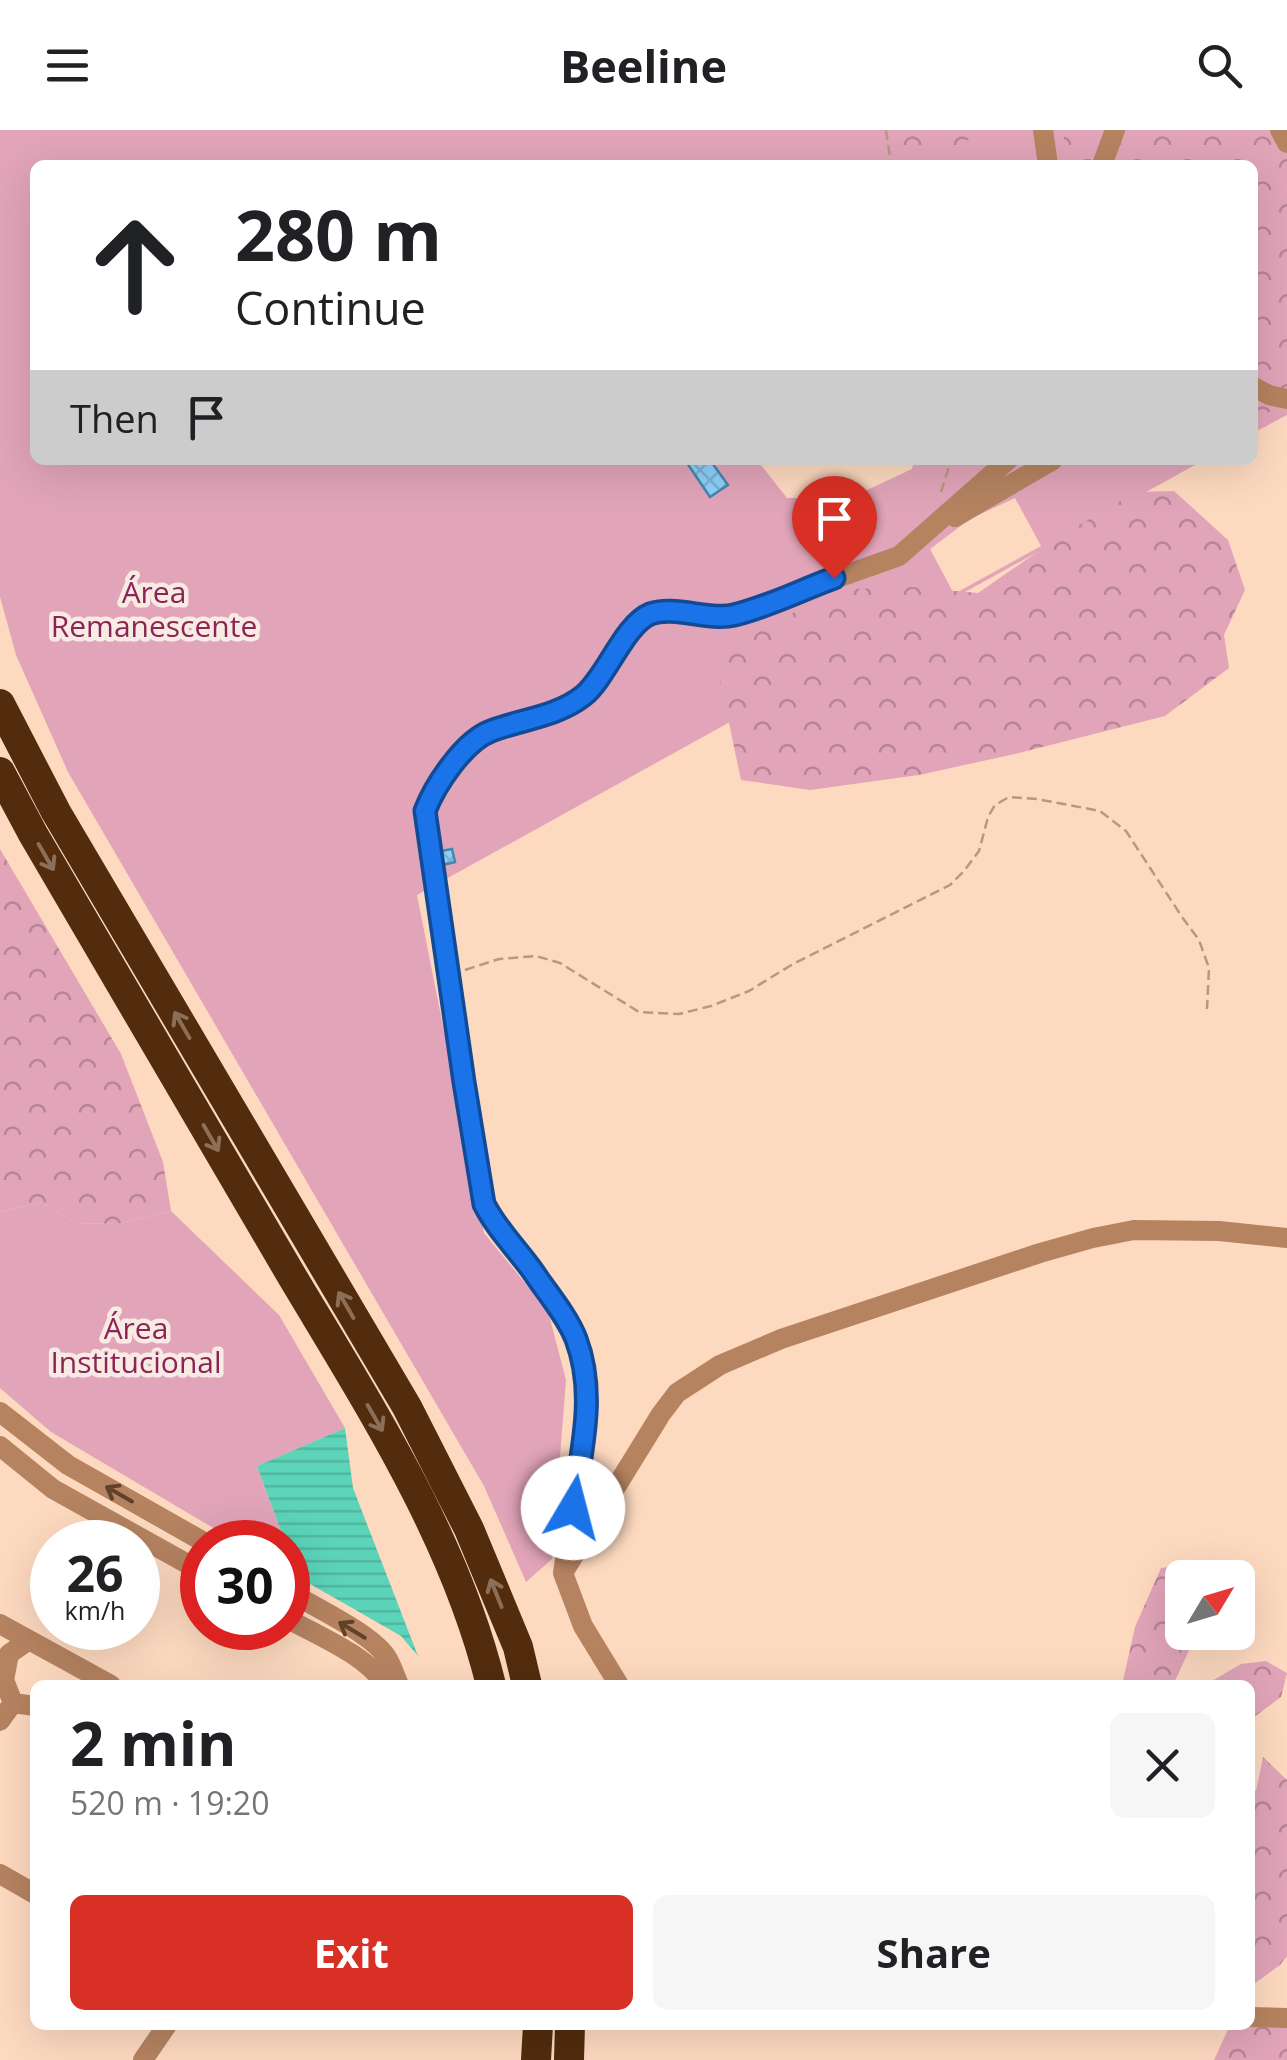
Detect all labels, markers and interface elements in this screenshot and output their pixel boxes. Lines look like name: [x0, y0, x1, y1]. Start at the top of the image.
text: Beeline: [560, 35, 727, 96]
icon: menu: [40, 38, 95, 93]
icon: search: [1192, 38, 1247, 93]
text: 280 m: [235, 186, 442, 282]
icon: ahead: [70, 200, 200, 330]
text: Continue: [235, 277, 426, 338]
icon: arrive: [179, 390, 234, 445]
text: Then: [70, 392, 159, 444]
pin: [792, 476, 877, 579]
icon: arrive: [807, 491, 862, 546]
park label: Área Remanescente: [51, 571, 257, 646]
one-way arrow: [36, 842, 56, 871]
one-way arrow: [171, 1011, 191, 1040]
one-way arrow: [201, 1123, 221, 1151]
one-way arrow: [336, 1291, 356, 1320]
park label: Área Institucional: [50, 1307, 222, 1382]
one-way arrow: [366, 1403, 386, 1432]
position arrow: [521, 1456, 625, 1560]
one-way arrow: [105, 1484, 135, 1504]
speed limit sign: 30: [180, 1520, 310, 1650]
text: 26: [66, 1539, 124, 1607]
north arrow: [1165, 1560, 1255, 1650]
map controls: [1165, 1560, 1255, 1650]
one-way arrow: [485, 1578, 503, 1609]
text: km/h: [65, 1593, 125, 1627]
one-way arrow: [338, 1620, 367, 1640]
text: 2 min: [70, 1702, 237, 1784]
button: close: [1110, 1713, 1215, 1818]
text: 520 m · 19:20: [70, 1781, 269, 1824]
button: Exit: [70, 1895, 633, 2010]
button: Share: [653, 1895, 1215, 2010]

